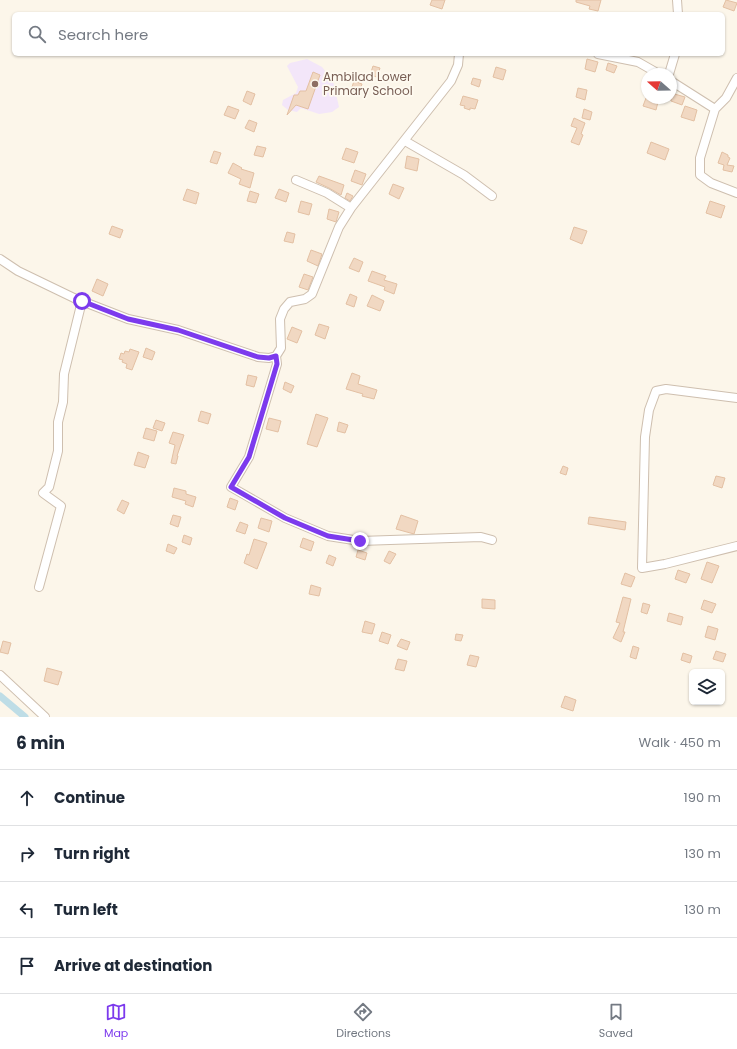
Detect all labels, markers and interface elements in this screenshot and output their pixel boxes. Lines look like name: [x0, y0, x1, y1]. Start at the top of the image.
search box: [12, 12, 725, 56]
icon: search: [26, 23, 48, 45]
text: Search here: [58, 24, 148, 45]
place label: Ambilad Lower Primary School: [323, 68, 413, 99]
north arrow: [641, 68, 677, 104]
marker: Ambilad Lower Primary School: [310, 79, 320, 89]
route start: [73, 292, 91, 310]
route end: [351, 532, 369, 550]
map controls: [689, 669, 725, 705]
button: layers: [689, 669, 725, 705]
text: 6 min: [16, 731, 65, 755]
text: Walk · 450 m: [639, 733, 721, 752]
icon: ahead: [16, 787, 38, 809]
text: Continue: [54, 787, 125, 808]
text: 190 m: [684, 788, 721, 807]
icon: right: [16, 843, 38, 865]
text: Turn right: [54, 843, 130, 864]
text: 130 m: [684, 844, 721, 863]
icon: left: [16, 899, 38, 921]
text: Turn left: [54, 899, 118, 920]
text: 130 m: [684, 900, 721, 919]
icon: arrive: [16, 955, 38, 977]
text: Arrive at destination: [54, 955, 212, 976]
tab: Map: [104, 1001, 128, 1042]
tab: Directions: [336, 1001, 391, 1042]
tab: Saved: [599, 1001, 633, 1042]

